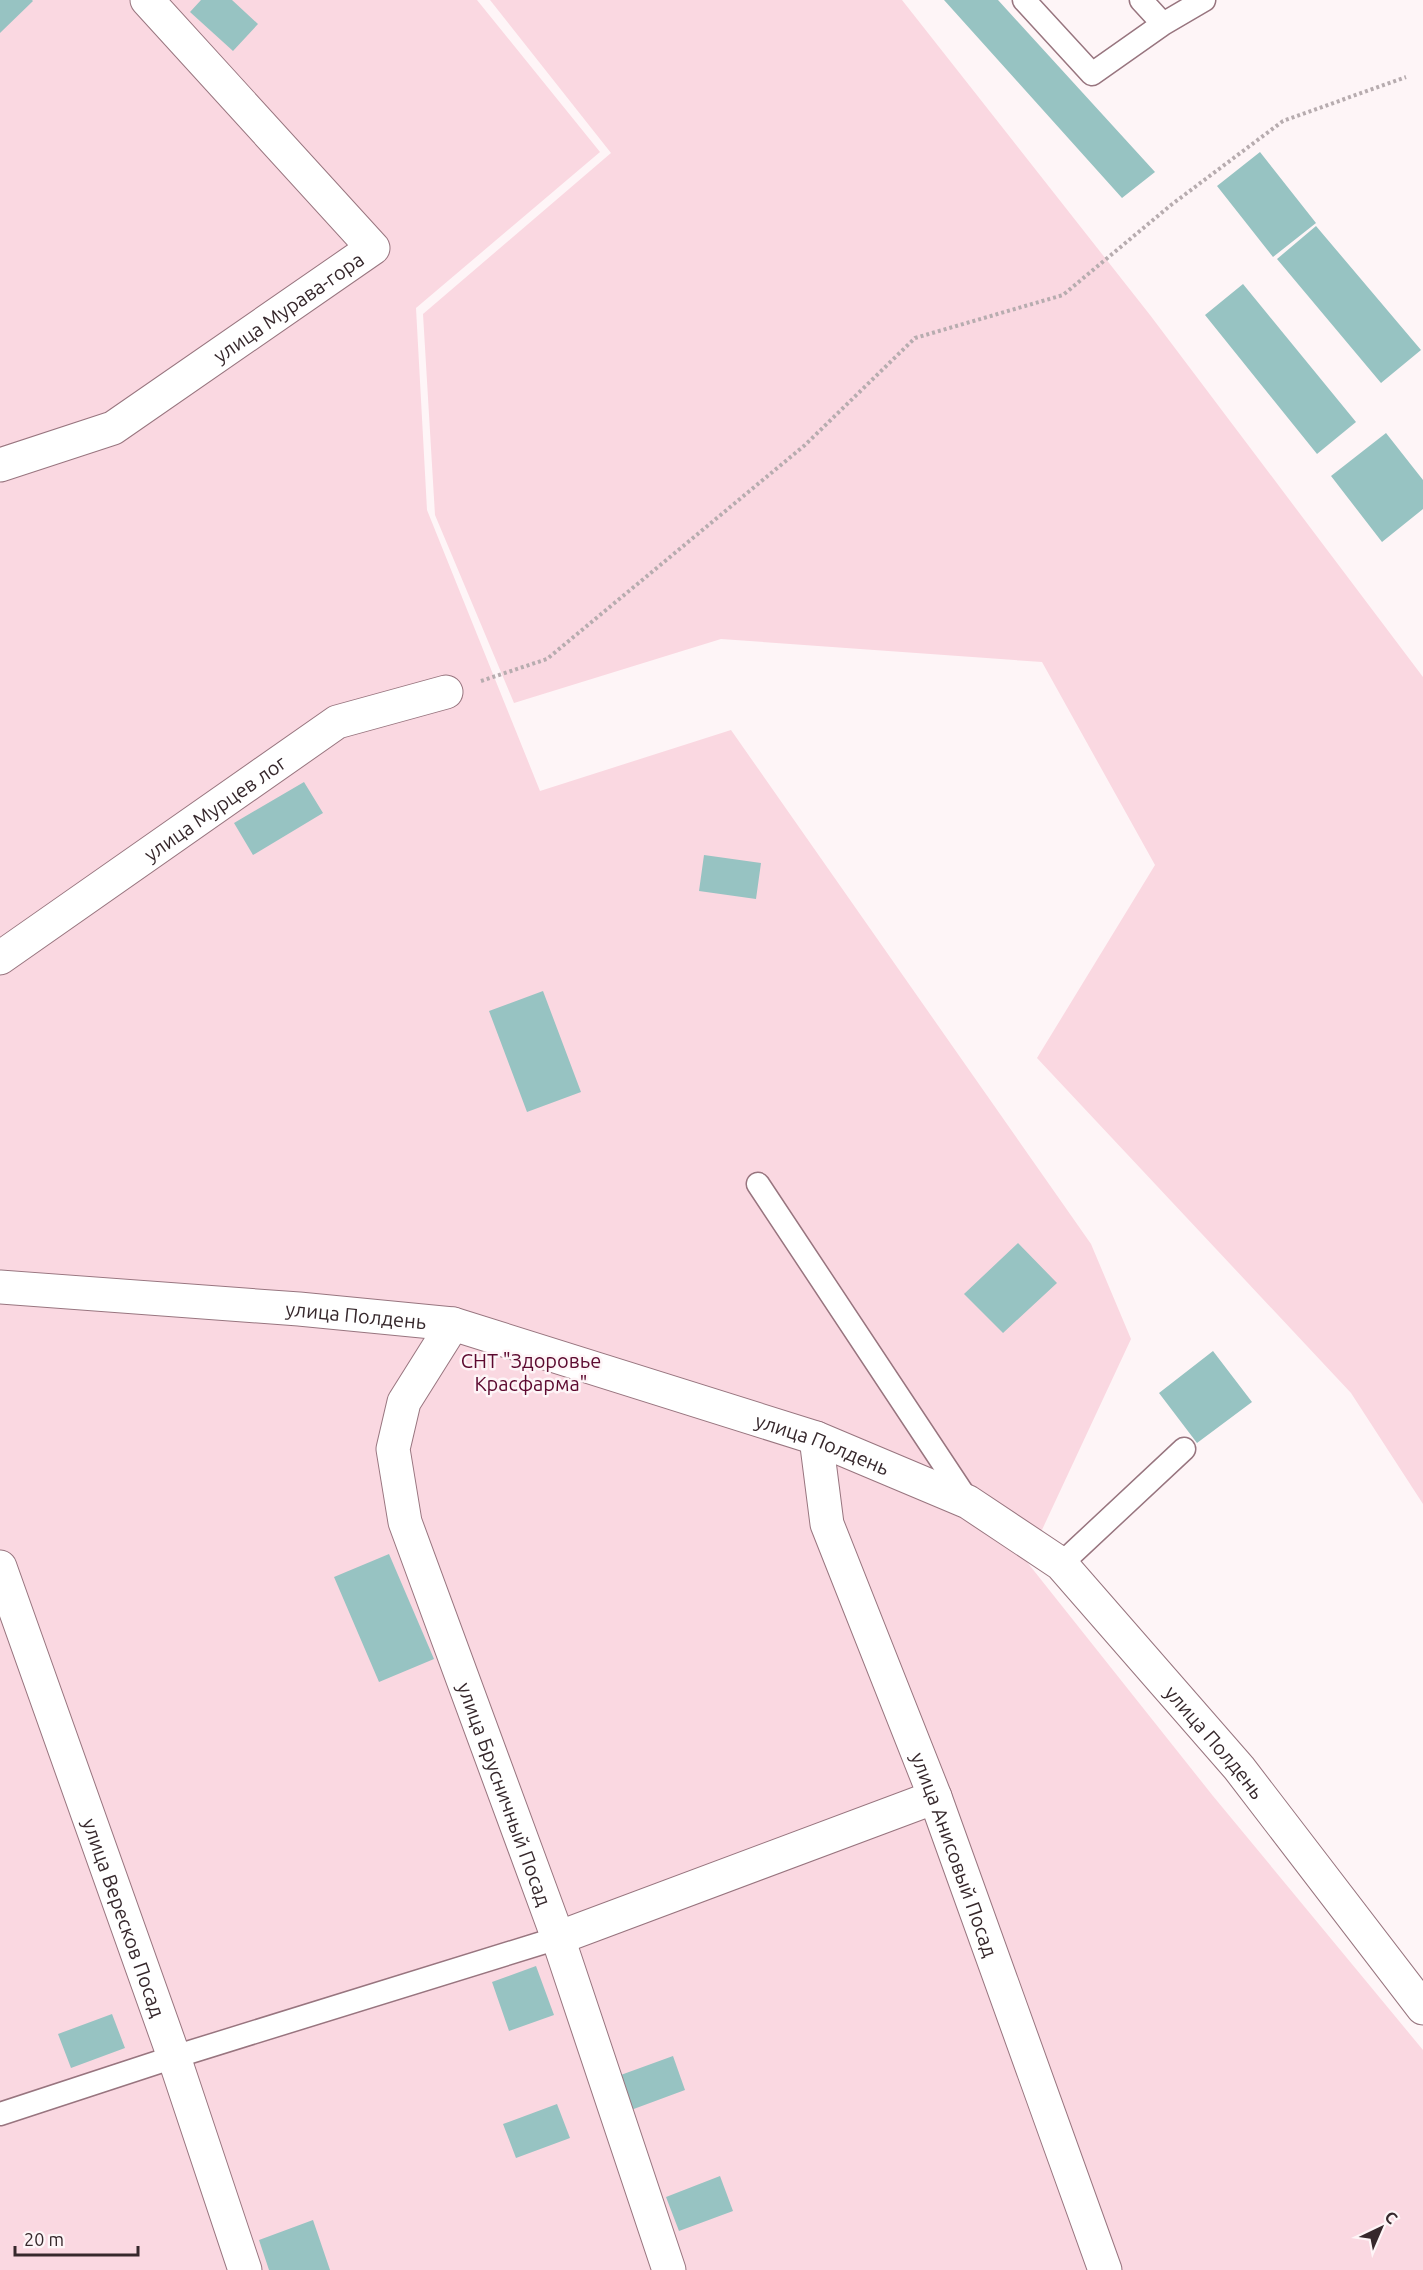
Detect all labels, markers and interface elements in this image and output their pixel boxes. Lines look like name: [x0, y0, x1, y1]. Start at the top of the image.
street label: улица Мурава-гора: [209, 247, 368, 367]
street label: улица Мурцев лог: [139, 750, 290, 865]
street label: улица Полдень: [285, 1297, 427, 1333]
park label: СНТ "Здоровье Красфарма": [461, 1349, 601, 1395]
street label: улица Полдень: [753, 1408, 893, 1479]
street label: улица Брусничный Посад: [453, 1679, 557, 1909]
street label: улица Полдень: [1161, 1680, 1270, 1803]
street label: улица Анисовый Посад: [907, 1749, 1003, 1960]
street label: улица Вересков Посад: [79, 1815, 170, 2020]
north arrow: [1351, 2198, 1411, 2258]
text: С: [1381, 2207, 1401, 2227]
scale bar: [15, 2219, 138, 2257]
text: 20 m: [24, 2229, 64, 2249]

